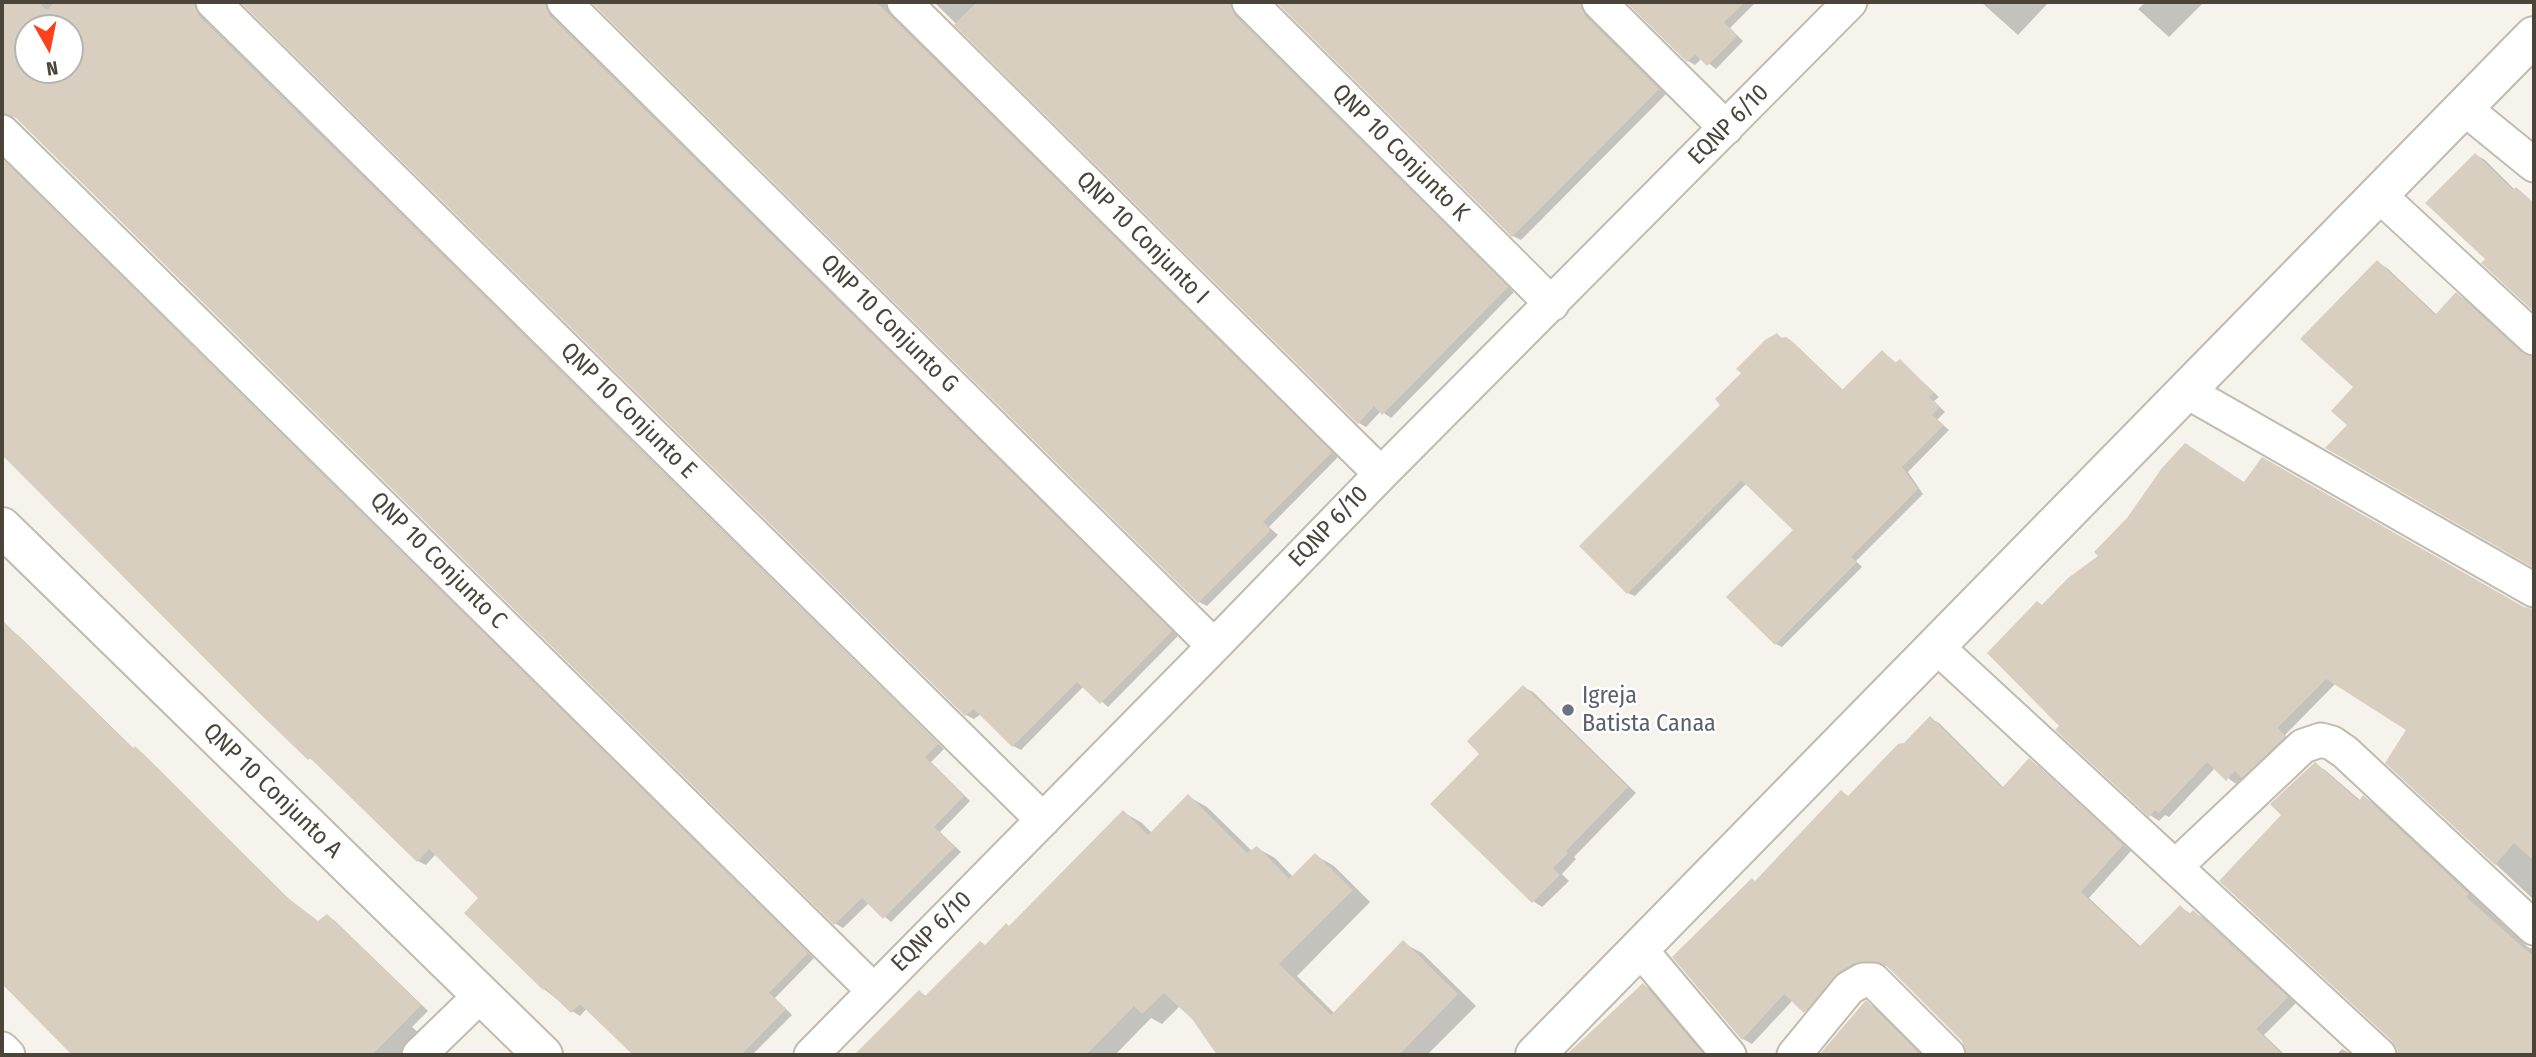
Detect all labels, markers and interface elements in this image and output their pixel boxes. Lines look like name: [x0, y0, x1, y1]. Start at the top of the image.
north arrow: [14, 14, 84, 84]
text: N: [45, 56, 59, 81]
street label: QNP 10 Conjunto K: [1325, 78, 1475, 228]
street label: EQNP 6/10: [1683, 79, 1775, 171]
street label: QNP 10 Conjunto I: [1070, 166, 1214, 310]
street label: QNP 10 Conjunto G: [814, 249, 964, 399]
street label: QNP 10 Conjunto E: [554, 337, 702, 485]
street label: EQNP 6/10: [1283, 480, 1375, 574]
street label: QNP 10 Conjunto C: [364, 487, 512, 635]
place label: Igreja Batista Canaa: [1582, 682, 1716, 738]
marker: Igreja Batista Canaa: [1560, 702, 1576, 718]
street label: QNP 10 Conjunto A: [197, 717, 347, 865]
street label: EQNP 6/10: [886, 886, 978, 978]

